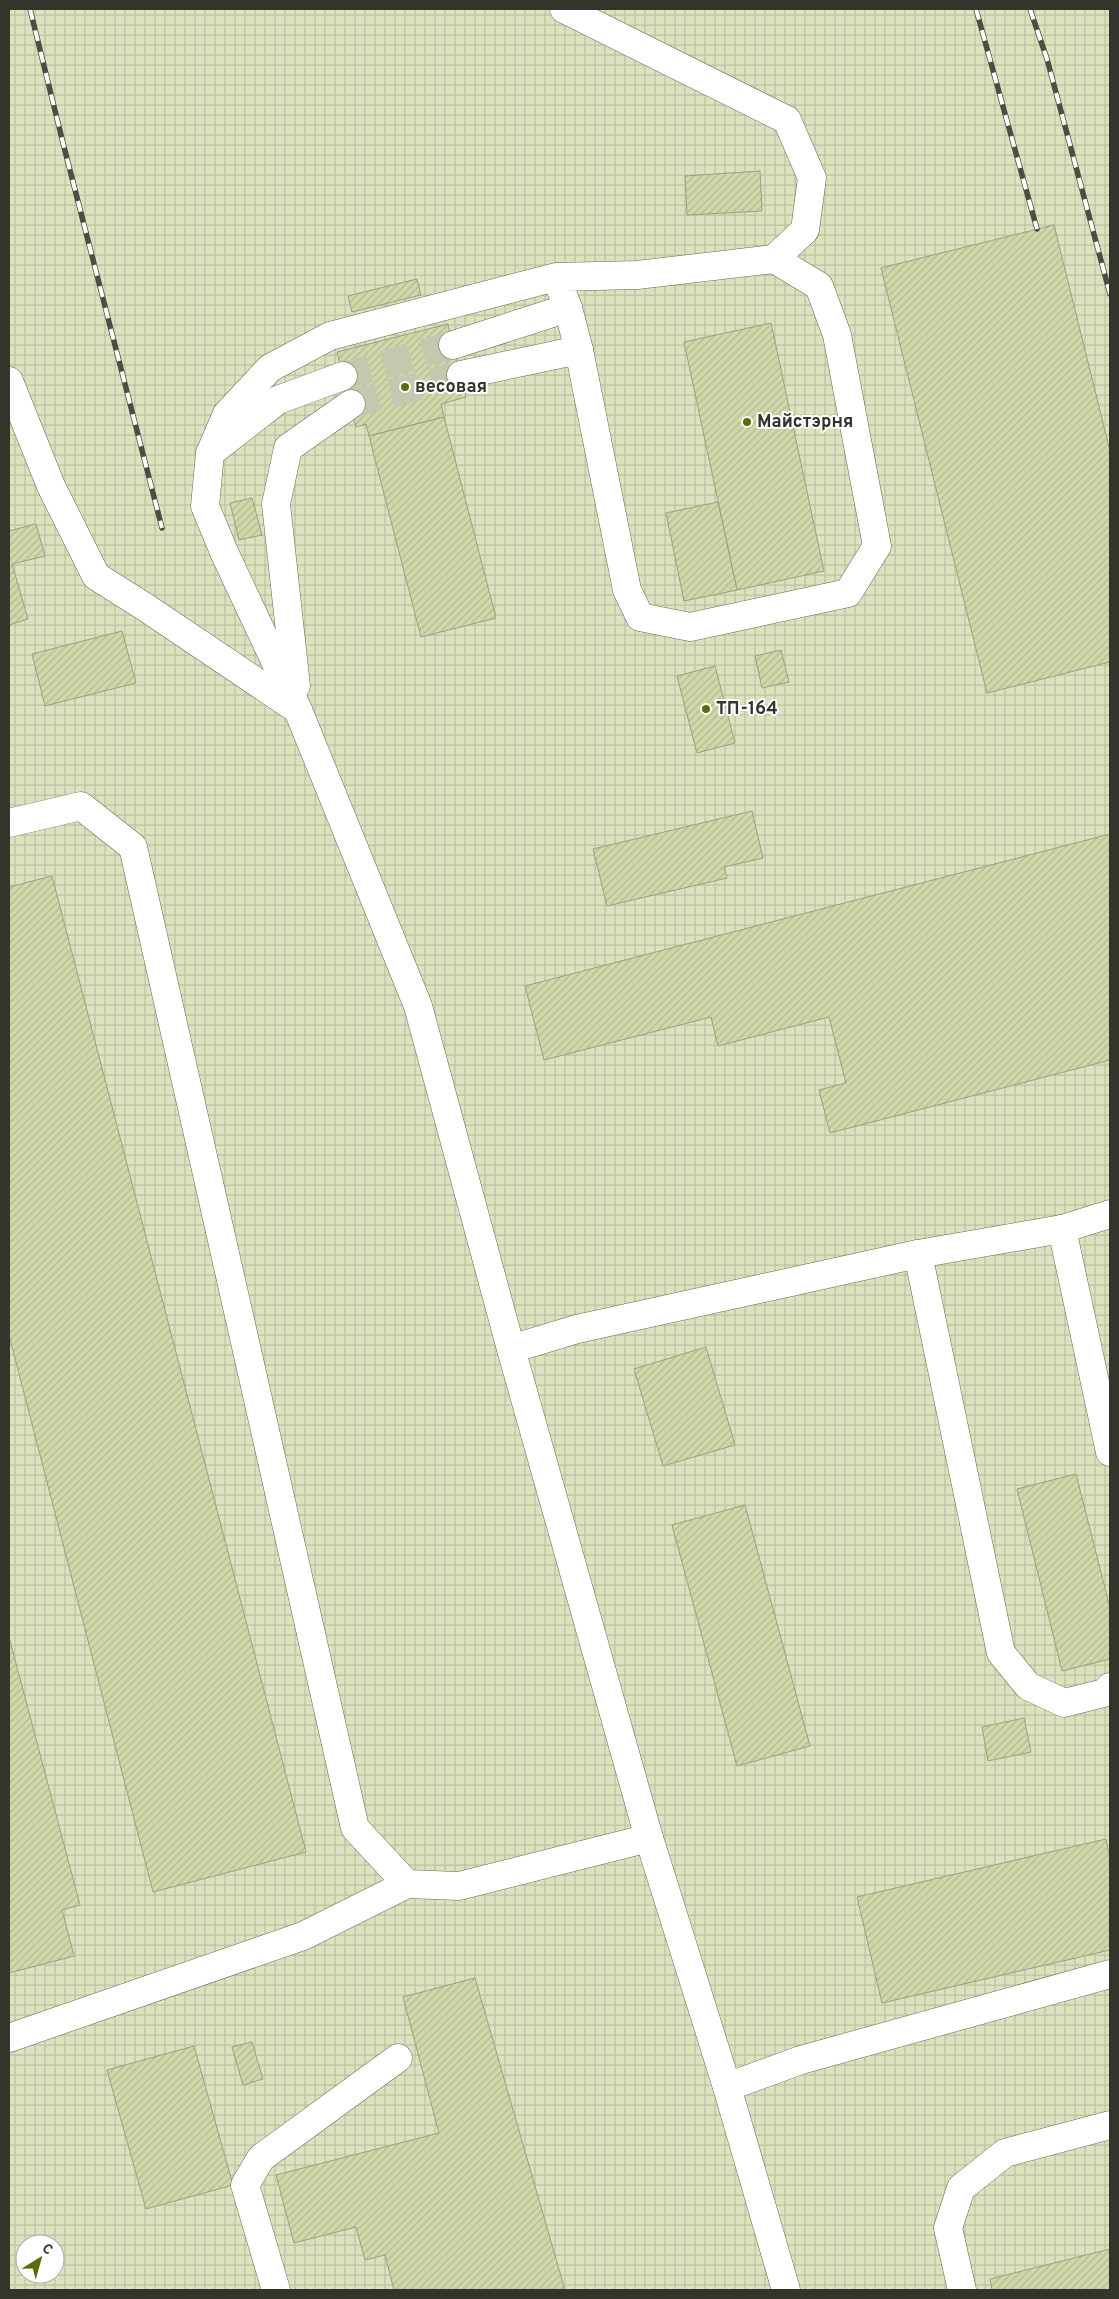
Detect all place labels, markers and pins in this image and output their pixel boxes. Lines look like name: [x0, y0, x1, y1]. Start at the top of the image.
place label: весовая: [415, 376, 487, 399]
marker: весовая: [399, 381, 411, 393]
place label: Майстэрня: [757, 411, 853, 434]
marker: Майстэрня: [741, 416, 753, 428]
place label: ТП-164: [716, 698, 778, 721]
marker: ТП-164: [700, 703, 712, 715]

